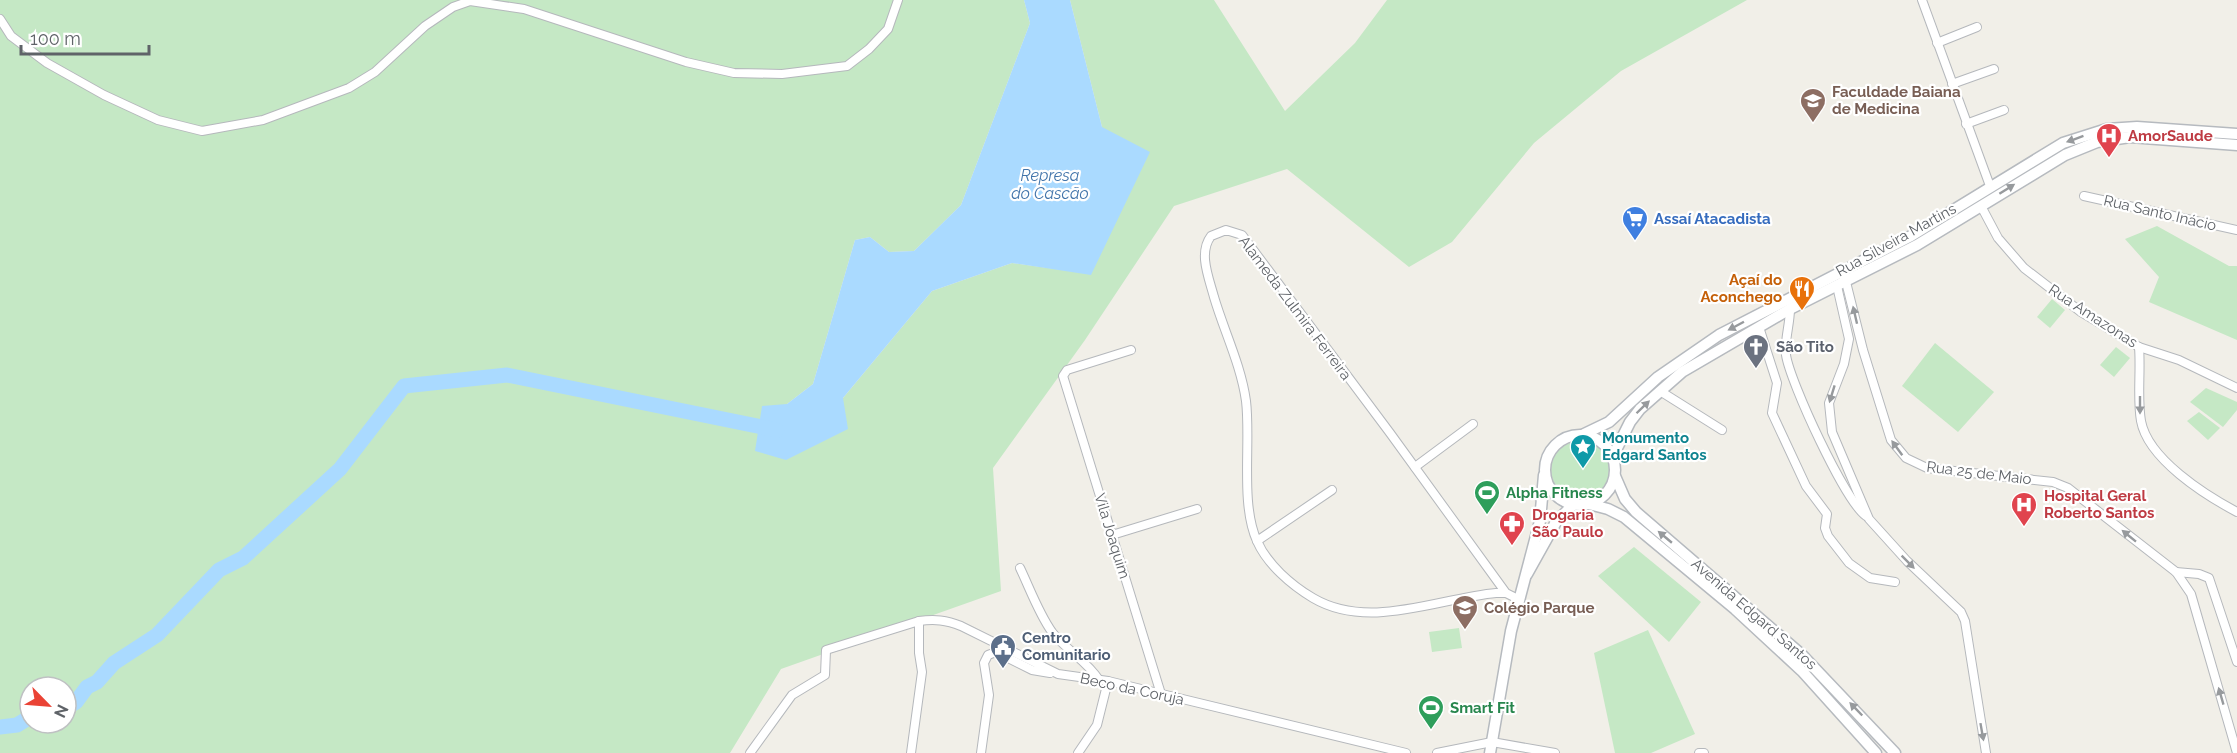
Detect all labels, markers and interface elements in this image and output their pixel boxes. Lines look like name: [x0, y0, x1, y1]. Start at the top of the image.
scale bar: [21, 18, 148, 56]
text: 100 m: [30, 28, 81, 49]
place label: Faculdade Baiana de Medicina: [1832, 83, 1961, 118]
school or university icon: Faculdade Baiana de Medicina: [1798, 86, 1828, 124]
hospital icon: AmorSaude: [2094, 121, 2124, 159]
place label: AmorSaude: [2128, 127, 2213, 145]
one-way arrow: [2066, 134, 2084, 144]
water label: Represa do Cascão: [1011, 166, 1089, 203]
one-way arrow: [1999, 183, 2016, 194]
street label: Rua Santo Inácio: [2102, 191, 2218, 235]
street label: Rua Silveira Martins: [1833, 199, 1959, 281]
supermarket icon: Assaí Atacadista: [1620, 204, 1650, 242]
place label: Assaí Atacadista: [1654, 210, 1771, 228]
street label: Alameda Zulmira Ferreira: [1235, 232, 1355, 384]
place label: Açaí do Aconchego: [1701, 271, 1782, 306]
restaurant icon: Açaí do Aconchego: [1787, 274, 1817, 312]
street label: Rua Amazonas: [2045, 281, 2141, 351]
one-way arrow: [1850, 306, 1860, 324]
one-way arrow: [1728, 321, 1745, 331]
church icon: São Tito: [1741, 332, 1771, 370]
place label: São Tito: [1776, 338, 1834, 356]
one-way arrow: [1827, 385, 1836, 403]
one-way arrow: [2135, 396, 2145, 415]
one-way arrow: [1636, 400, 1651, 414]
place label: Monumento Edgard Santos: [1602, 429, 1707, 464]
place icon: Monumento Edgard Santos: [1568, 432, 1598, 470]
one-way arrow: [1891, 440, 1903, 456]
street label: Rua 25 de Maio: [1925, 458, 2033, 488]
sports icon: Alpha Fitness: [1472, 478, 1502, 516]
place label: Alpha Fitness: [1506, 484, 1603, 502]
place label: Hospital Geral Roberto Santos: [2044, 487, 2154, 522]
hospital icon: Hospital Geral Roberto Santos: [2009, 490, 2039, 528]
street label: Vila Joaquim: [1090, 491, 1134, 581]
place label: Drogaria São Paulo: [1532, 506, 1603, 541]
pharmacy icon: Drogaria São Paulo: [1497, 509, 1527, 547]
one-way arrow: [1657, 530, 1673, 543]
one-way arrow: [2122, 530, 2137, 543]
street label: Avenida Edgard Santos: [1688, 555, 1820, 673]
one-way arrow: [1901, 555, 1915, 569]
school or university icon: Colégio Parque: [1450, 593, 1480, 631]
place label: Colégio Parque: [1484, 599, 1594, 617]
place label: Centro Comunitario: [1022, 629, 1111, 664]
public building icon: Centro Comunitario: [988, 632, 1018, 670]
street label: Beco da Coruja: [1078, 669, 1186, 709]
north arrow: [18, 675, 78, 735]
one-way arrow: [2216, 687, 2225, 705]
sports icon: Smart Fit: [1416, 693, 1446, 731]
place label: Smart Fit: [1450, 699, 1515, 717]
text: N: [50, 702, 72, 721]
one-way arrow: [1850, 703, 1864, 717]
one-way arrow: [1978, 723, 1987, 742]

